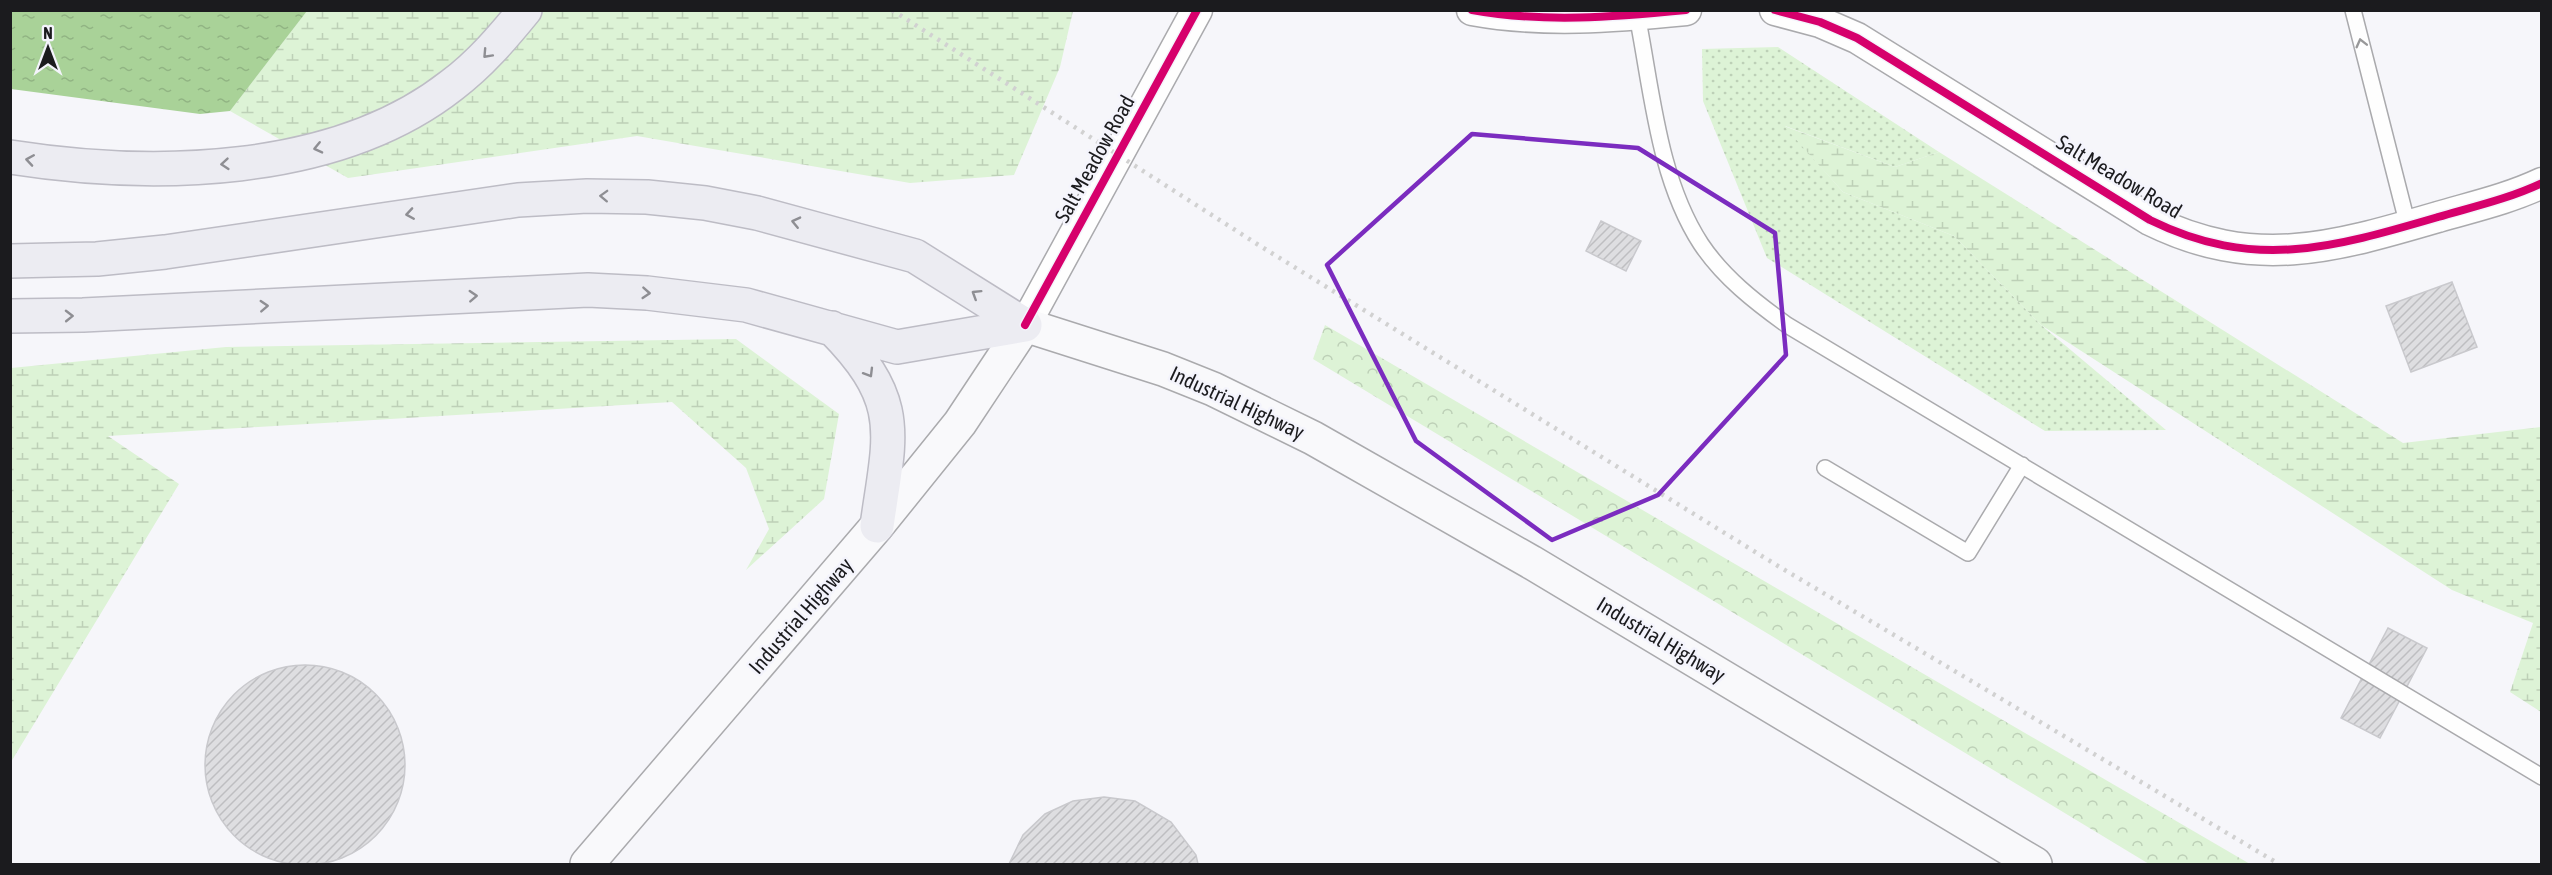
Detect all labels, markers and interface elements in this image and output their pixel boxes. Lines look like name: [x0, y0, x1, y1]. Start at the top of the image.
north arrow: [18, 18, 78, 78]
text: N: [43, 24, 53, 42]
one-way arrow: [2356, 38, 2369, 48]
one-way arrow: [483, 47, 494, 58]
street label: Salt Meadow Road: [1049, 91, 1139, 226]
street label: Salt Meadow Road: [2053, 129, 2186, 223]
one-way arrow: [314, 141, 324, 154]
one-way arrow: [26, 154, 35, 166]
one-way arrow: [220, 157, 229, 170]
one-way arrow: [599, 190, 608, 202]
one-way arrow: [405, 208, 414, 220]
one-way arrow: [791, 217, 801, 230]
one-way arrow: [641, 286, 651, 299]
one-way arrow: [469, 289, 478, 302]
one-way arrow: [972, 290, 982, 302]
one-way arrow: [259, 300, 268, 313]
one-way arrow: [64, 309, 73, 322]
street label: Industrial Highway: [1166, 361, 1309, 444]
one-way arrow: [862, 367, 874, 377]
street label: Industrial Highway: [744, 552, 857, 678]
street label: Industrial Highway: [1593, 591, 1730, 687]

